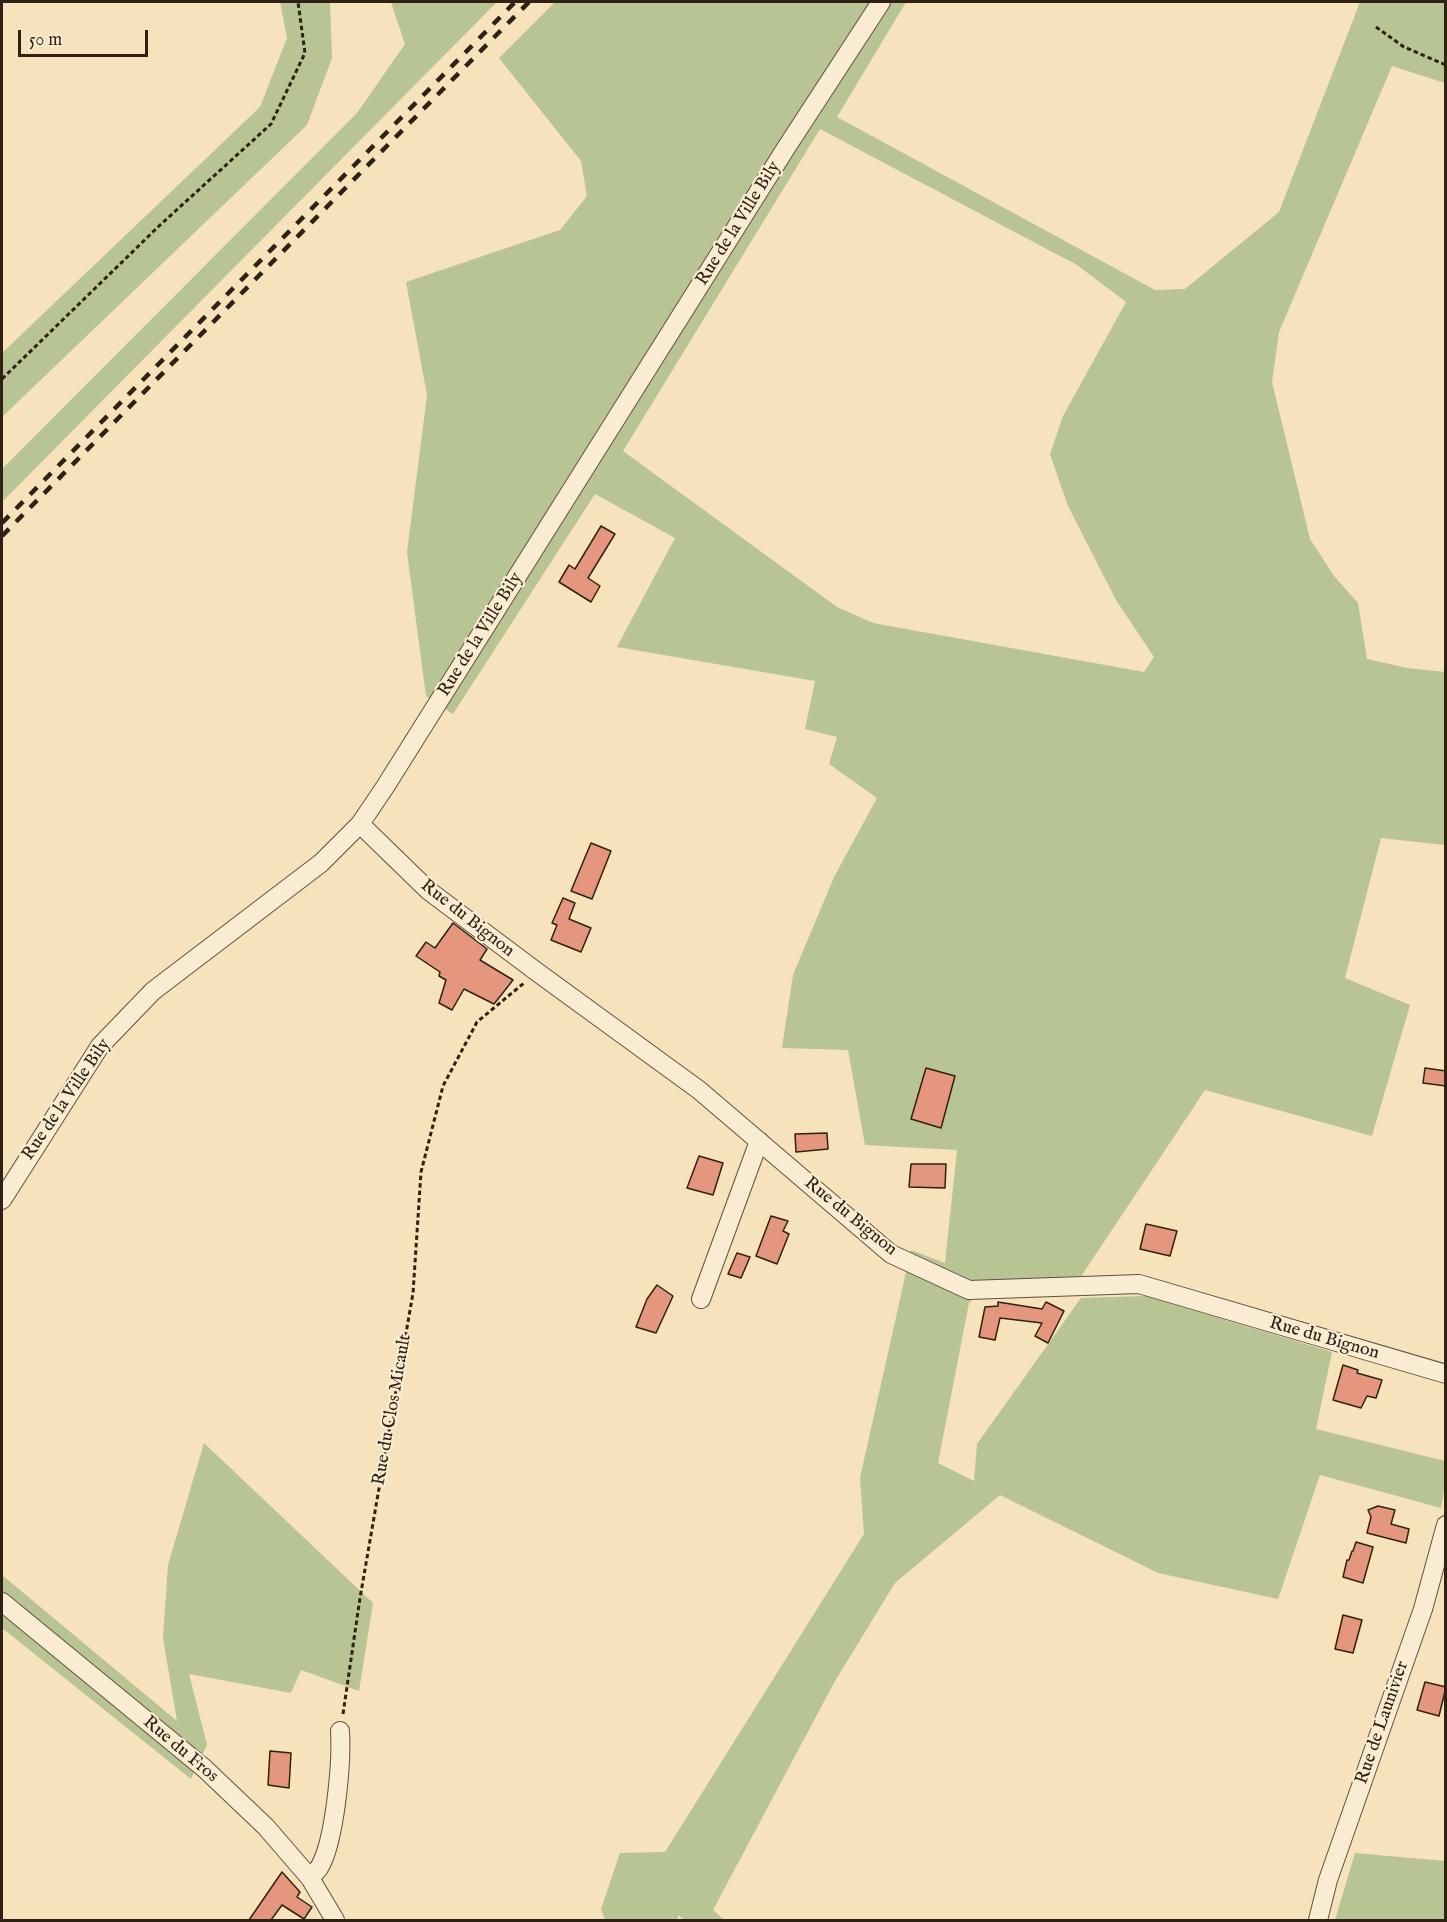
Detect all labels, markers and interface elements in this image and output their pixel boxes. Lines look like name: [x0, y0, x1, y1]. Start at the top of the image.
scale bar: [21, 18, 152, 56]
text: 50 m: [29, 29, 62, 52]
street label: Rue de la Ville Bily: [692, 158, 786, 290]
street label: Rue de la Ville Bily: [434, 569, 528, 701]
street label: Rue du Bignon: [416, 876, 518, 962]
street label: Rue de la Ville Bily: [18, 1035, 116, 1165]
street label: Rue du Bignon: [799, 1173, 901, 1261]
street label: Rue du Bignon: [1267, 1313, 1381, 1365]
street label: Rue du Clos Micault: [369, 1333, 417, 1487]
street label: Rue de Launivier: [1352, 1659, 1414, 1787]
street label: Rue du Fros: [138, 1712, 222, 1788]

